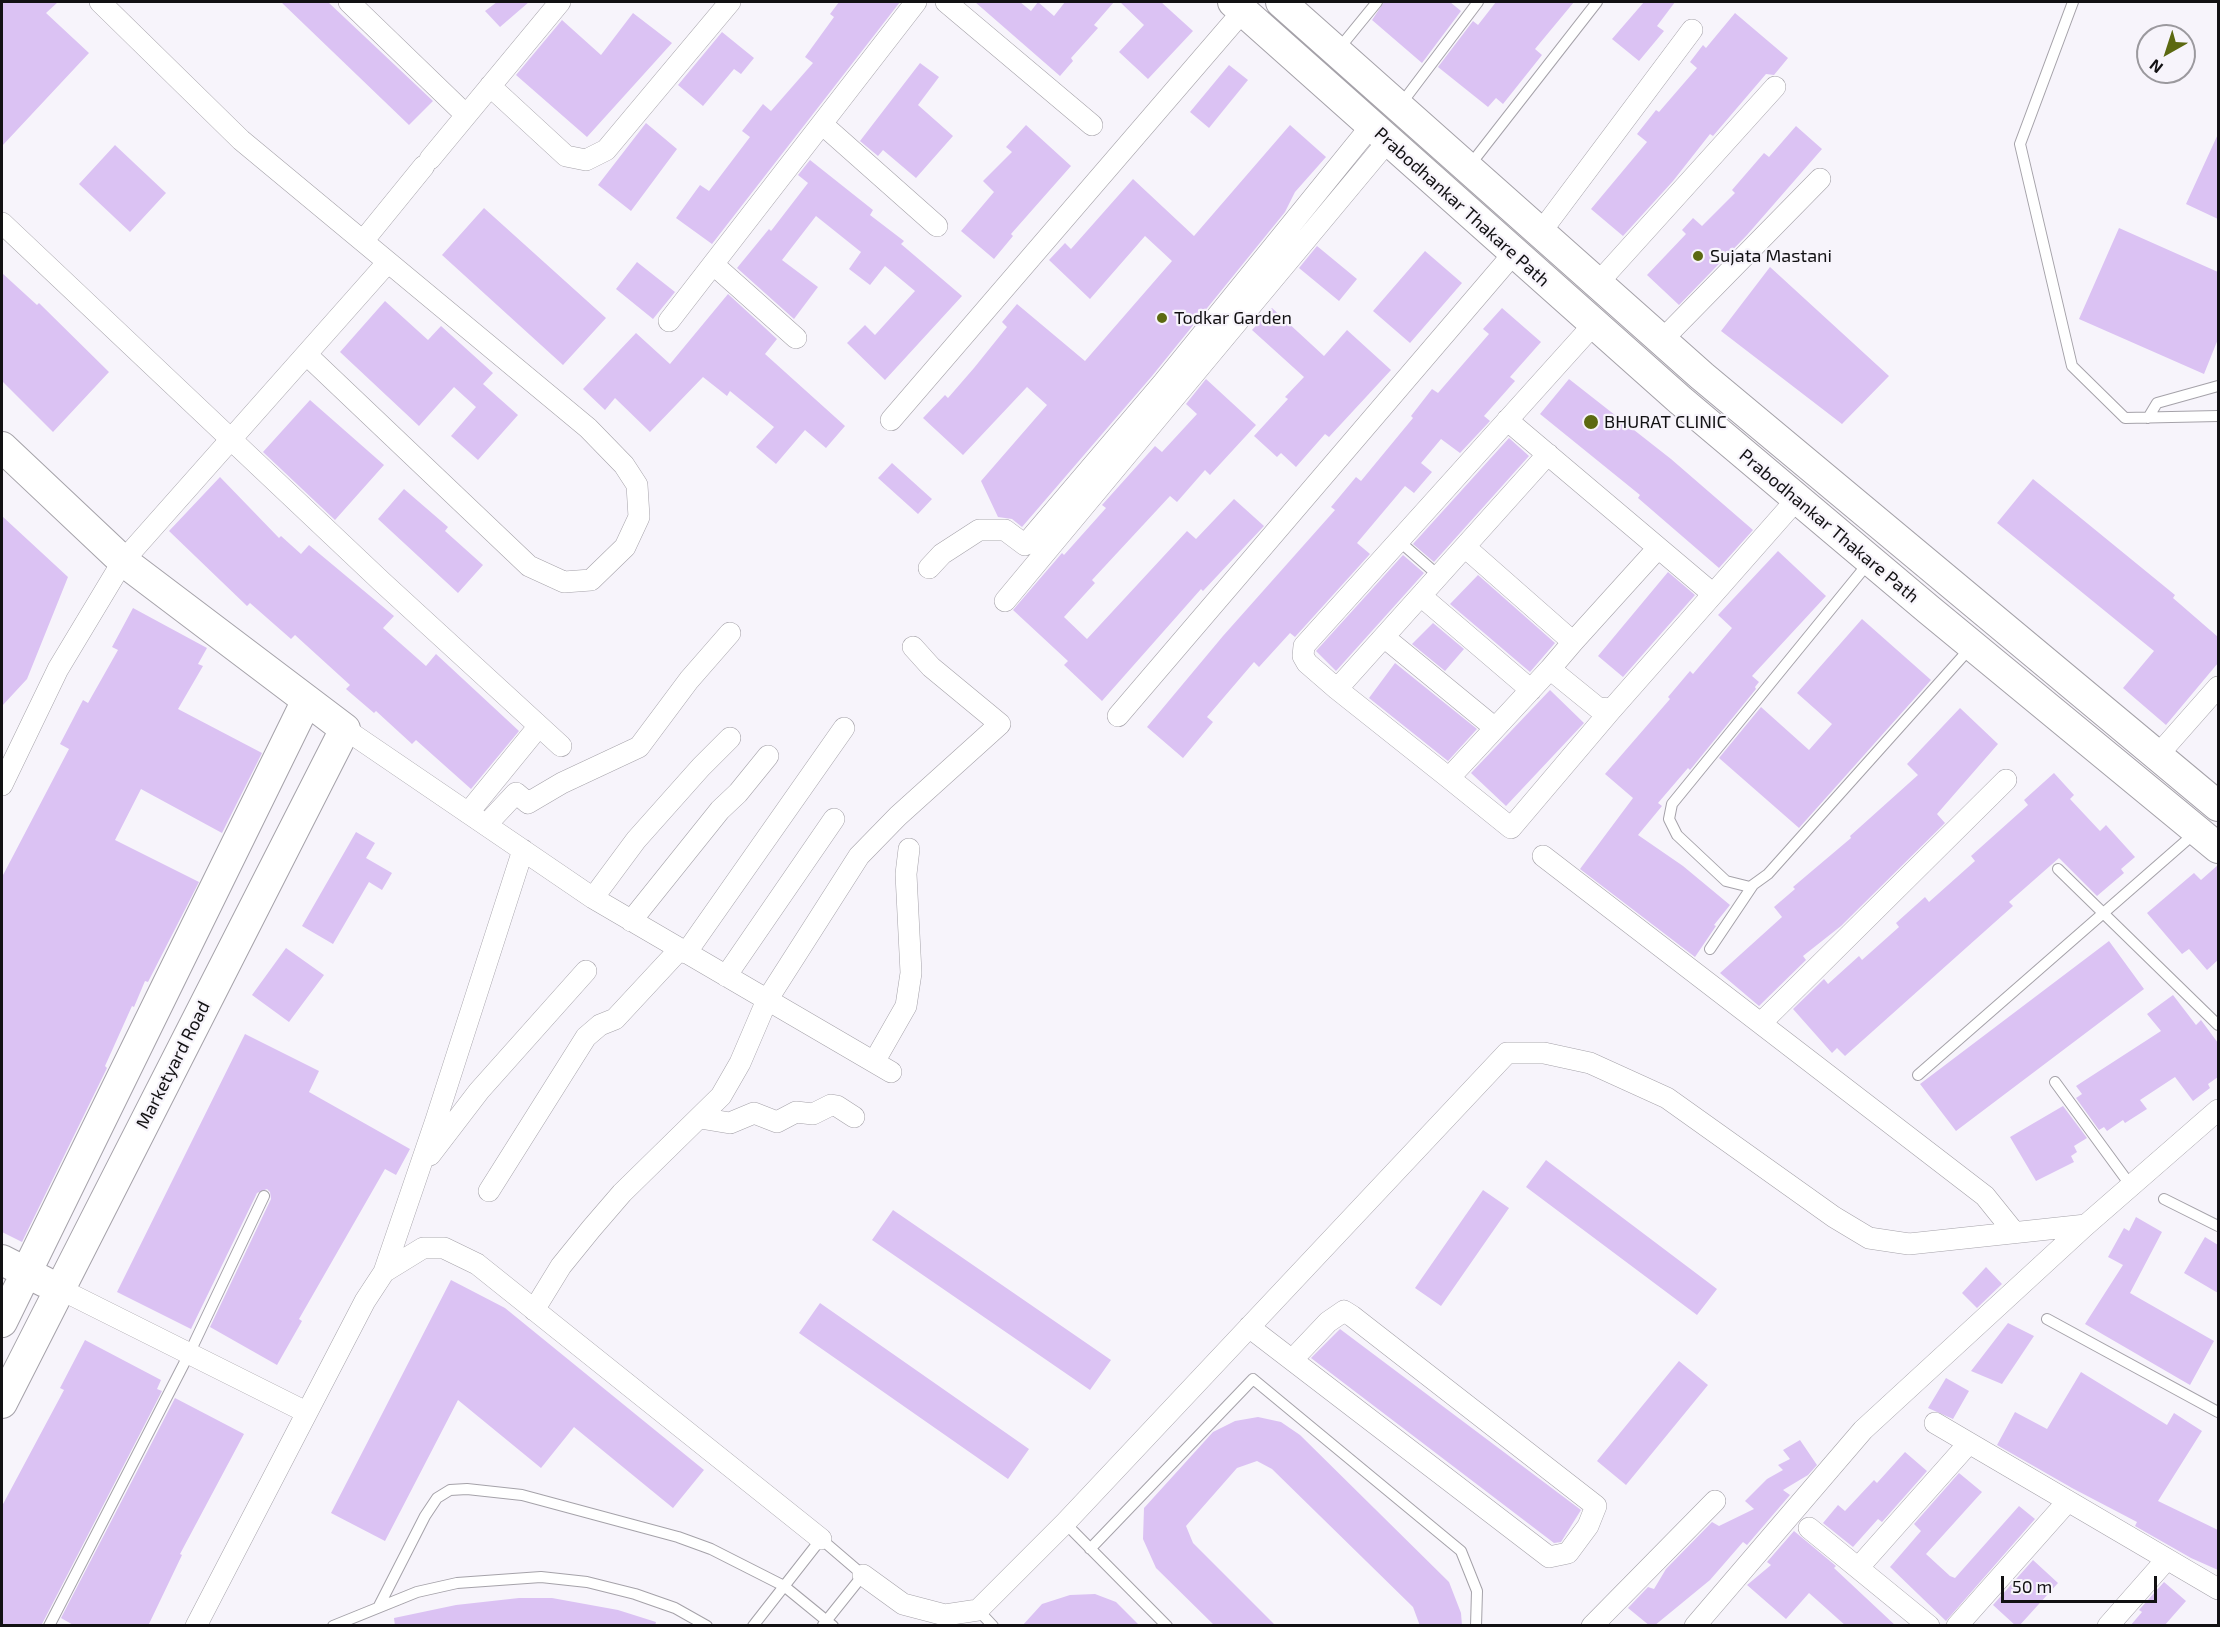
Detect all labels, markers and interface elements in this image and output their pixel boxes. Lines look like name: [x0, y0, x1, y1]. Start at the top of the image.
north arrow: [2136, 24, 2196, 84]
text: N: [2145, 56, 2166, 78]
street label: Prabodhankar Thakare Path: [1370, 123, 1554, 291]
place label: Sujata Mastani: [1710, 245, 1832, 267]
marker: Sujata Mastani: [1691, 249, 1705, 263]
place label: Todkar Garden: [1174, 307, 1292, 329]
marker: Todkar Garden: [1155, 311, 1169, 325]
place label: BHURAT CLINIC: [1604, 411, 1727, 433]
marker: BHURAT CLINIC: [1582, 413, 1600, 431]
street label: Prabodhankar Thakare Path: [1735, 444, 1923, 608]
street label: Marketyard Road: [131, 998, 215, 1132]
scale bar: [2004, 1564, 2160, 1602]
text: 50 m: [2012, 1575, 2052, 1597]

